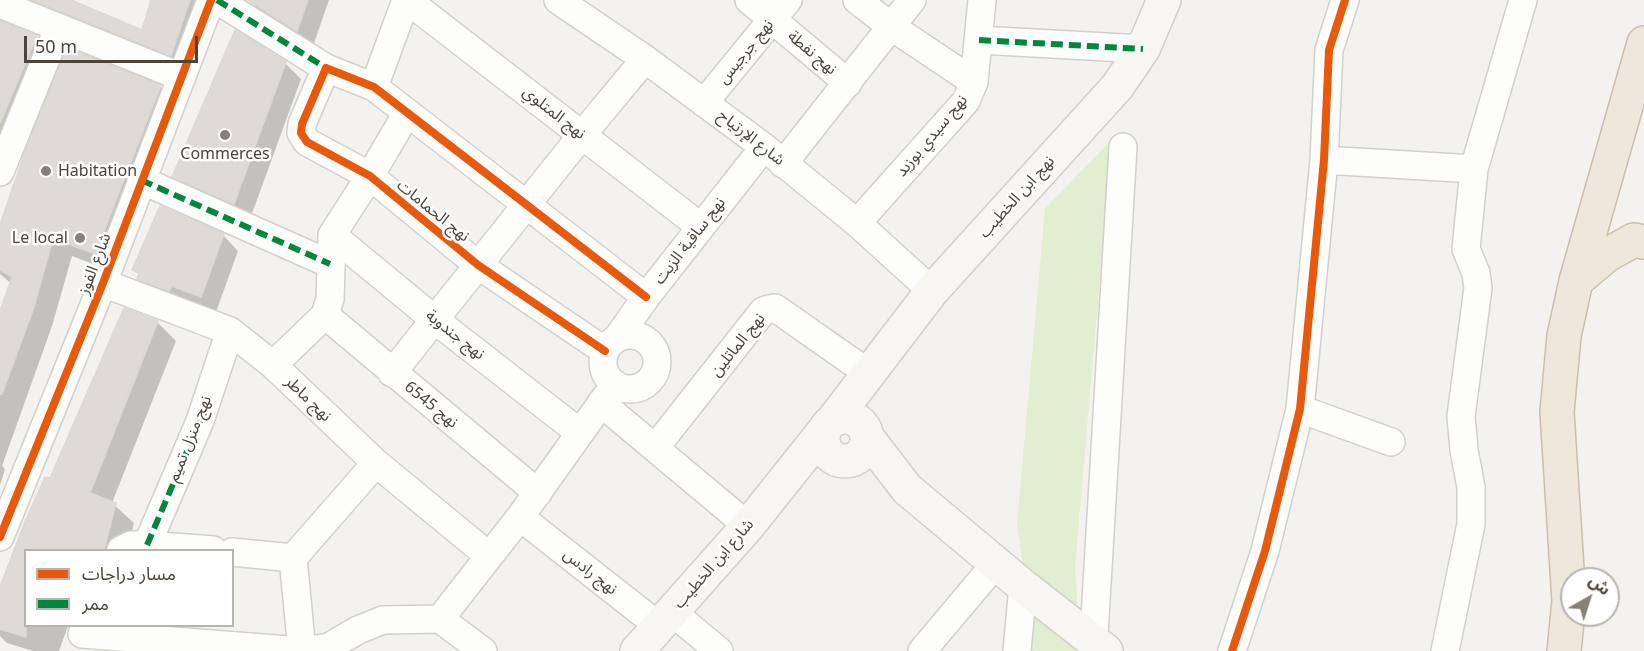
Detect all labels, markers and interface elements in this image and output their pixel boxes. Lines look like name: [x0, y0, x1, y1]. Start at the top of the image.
street label: نهج جرجيس: [714, 16, 778, 88]
scale bar: [27, 24, 201, 62]
street label: نهج نفطة: [783, 27, 841, 79]
text: 50 m: [35, 34, 77, 58]
street label: نهج المتلوي: [519, 82, 589, 144]
street label: نهج سيدي بوزيد: [892, 91, 972, 181]
street label: شارع الإرتياح: [714, 106, 788, 170]
marker: Commerces: [218, 128, 232, 142]
place label: Commerces: [180, 144, 270, 164]
street label: نهج ابن الخطيب: [975, 152, 1059, 242]
place label: Habitation: [58, 161, 137, 181]
marker: Habitation: [39, 164, 53, 178]
street label: نهج الحمامات: [393, 176, 473, 246]
street label: نهج ساقية الزيت: [650, 194, 730, 288]
place label: Le local: [12, 228, 68, 248]
street label: شارع الفوز: [74, 230, 116, 298]
marker: Le local: [73, 231, 87, 245]
street label: نهج جندوبة: [422, 306, 488, 364]
street label: نهج الماتلين: [707, 309, 769, 381]
street label: نهج ماطر: [281, 372, 335, 426]
street label: نهج 6545: [400, 378, 462, 432]
street label: نهج منزل تميم: [164, 393, 216, 485]
street label: شارع ابن الخطيب: [670, 515, 758, 613]
street label: نهج رادس: [559, 545, 621, 599]
legend: [24, 549, 234, 627]
text: مسار دراجات: [82, 561, 176, 585]
north arrow: [1560, 567, 1620, 627]
text: ش: [1585, 569, 1616, 600]
text: ممر: [82, 591, 109, 615]

